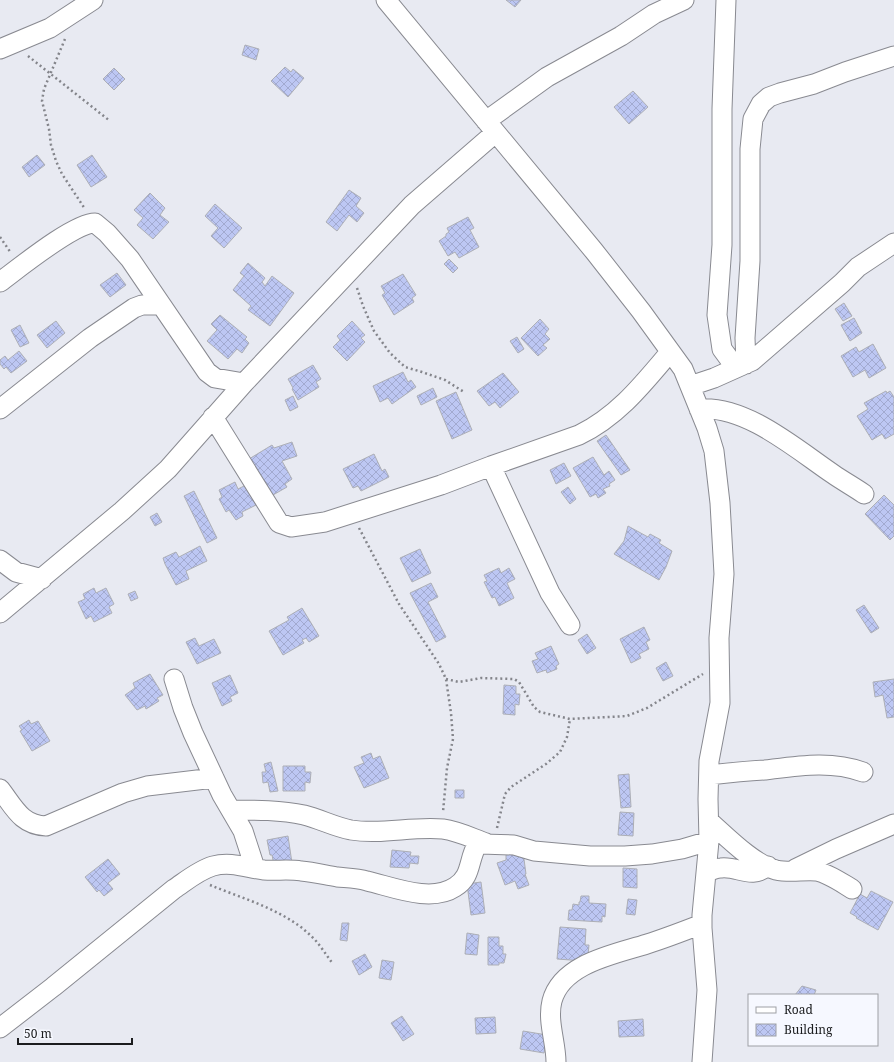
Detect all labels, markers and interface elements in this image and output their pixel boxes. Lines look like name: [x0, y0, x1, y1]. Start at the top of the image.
legend: [748, 994, 878, 1046]
text: Road: [784, 1001, 814, 1018]
scale bar: [18, 1020, 132, 1046]
text: Building: [784, 1021, 833, 1038]
text: 50 m: [24, 1025, 52, 1042]

